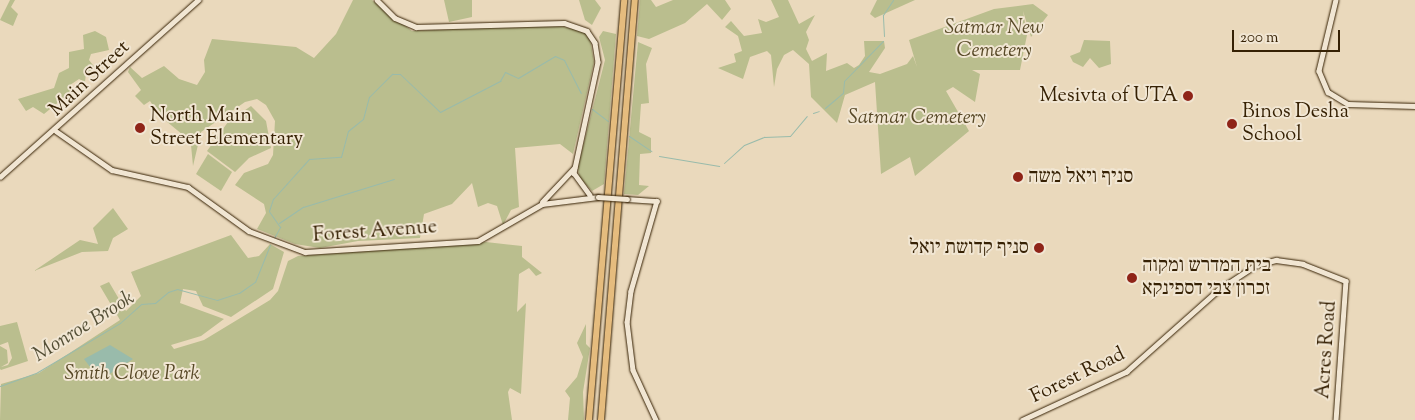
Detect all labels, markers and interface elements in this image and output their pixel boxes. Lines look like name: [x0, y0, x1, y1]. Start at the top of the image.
park label: Satmar New Cemetery: [944, 17, 1044, 64]
scale bar: [1235, 20, 1342, 52]
text: 200 m: [1240, 28, 1279, 49]
street label: Main Street: [45, 36, 135, 122]
place label: Mesivta of UTA: [1039, 84, 1178, 108]
marker: Mesivta of UTA: [1182, 90, 1194, 102]
place label: Binos Desha School: [1242, 100, 1349, 147]
place label: North Main Street Elementary: [150, 104, 303, 151]
park label: Satmar Cemetery: [848, 106, 986, 130]
marker: Binos Desha School: [1226, 118, 1238, 130]
marker: North Main Street Elementary: [134, 122, 146, 134]
place label: סניף ויאל משה: [1028, 165, 1133, 189]
marker: סניף ויאל משה: [1012, 171, 1024, 183]
street label: Forest Avenue: [312, 216, 438, 248]
place label: סניף קדושת יואל: [909, 236, 1029, 260]
marker: סניף קדושת יואל: [1033, 242, 1045, 254]
place label: בית המדרש ומקוה זכרון צבי דספינקא: [1142, 254, 1271, 301]
marker: בית המדרש ומקוה זכרון צבי דספינקא: [1126, 272, 1138, 284]
water label: Monroe Brook: [29, 286, 139, 368]
street label: Acres Road: [1312, 300, 1342, 400]
street label: Forest Road: [1027, 343, 1129, 409]
park label: Smith Clove Park: [64, 362, 200, 386]

